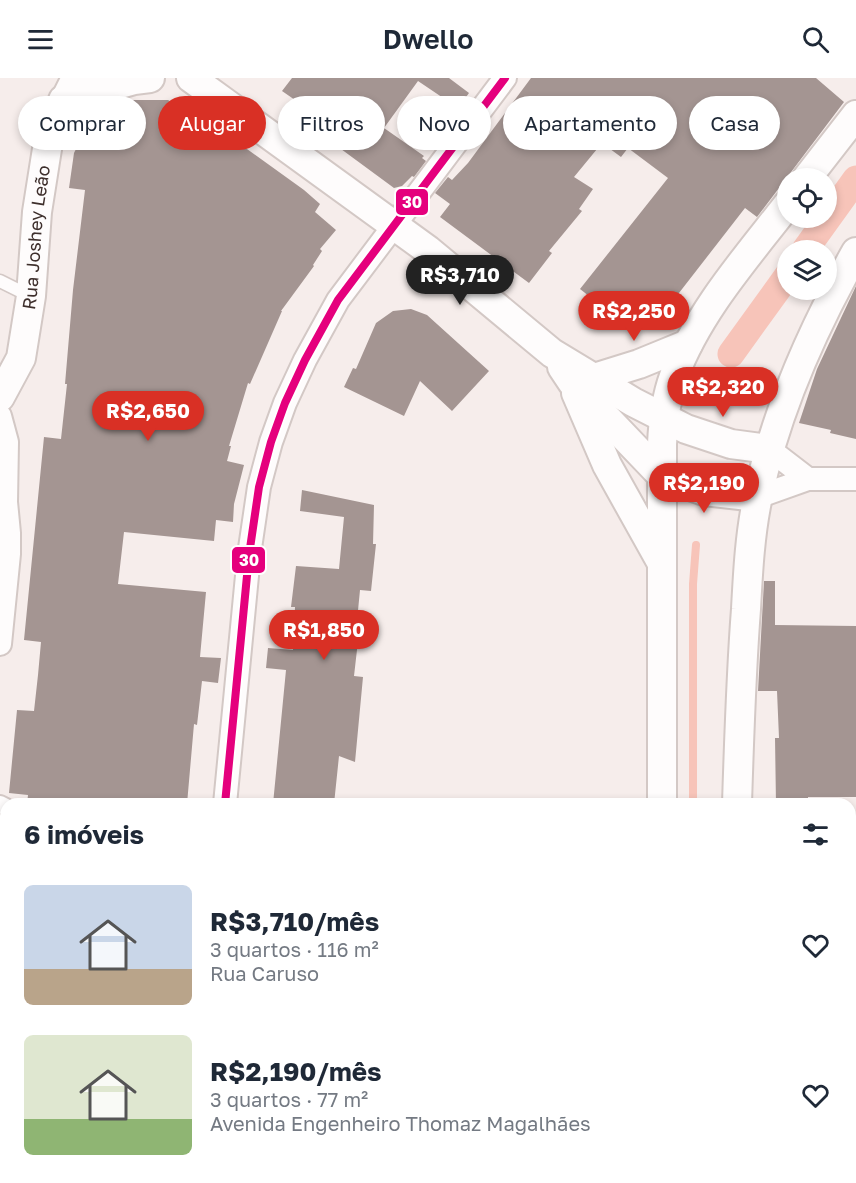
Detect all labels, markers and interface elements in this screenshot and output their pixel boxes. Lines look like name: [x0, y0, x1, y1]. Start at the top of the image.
icon: menu: [24, 23, 57, 56]
text: Dwello: [383, 23, 473, 55]
icon: search: [799, 23, 832, 56]
chip: Comprar: [18, 96, 146, 150]
chip: Alugar: [158, 96, 266, 150]
chip: Filtros: [278, 96, 385, 150]
chip: Novo: [397, 96, 491, 150]
chip: Apartamento: [503, 96, 677, 150]
chip: Casa: [689, 96, 780, 150]
street label: Rua Joshey Leão: [17, 163, 54, 311]
map controls: [777, 168, 837, 300]
button: locate: [777, 168, 837, 228]
line badge: 30: [395, 188, 429, 216]
text: 30: [402, 192, 422, 212]
button: layers: [777, 240, 837, 300]
pin: R$3,710: [405, 255, 515, 306]
text: R$3,710: [420, 262, 500, 286]
pin: R$2,250: [579, 291, 689, 342]
text: R$2,250: [592, 298, 676, 322]
pin: R$2,320: [668, 367, 778, 418]
text: R$2,320: [681, 374, 765, 398]
pin: R$2,650: [93, 391, 203, 442]
text: R$2,650: [106, 398, 190, 422]
pin: R$2,190: [649, 463, 759, 514]
text: R$2,190: [663, 470, 745, 494]
line badge: 30: [231, 546, 266, 574]
text: 30: [239, 550, 259, 570]
pin: R$1,850: [269, 610, 379, 661]
text: R$1,850: [283, 617, 365, 641]
icon: filters: [799, 818, 832, 851]
text: 6 imóveis: [24, 819, 144, 850]
text: R$3,710/mês: [210, 906, 379, 937]
icon: home: [72, 909, 144, 981]
icon: heart: [799, 929, 832, 962]
text: 3 quartos · 116 m²: [210, 937, 379, 961]
text: Rua Caruso: [210, 961, 319, 985]
text: R$2,190/mês: [210, 1056, 382, 1087]
icon: home: [72, 1059, 144, 1131]
icon: heart: [799, 1079, 832, 1112]
text: 3 quartos · 77 m²: [210, 1087, 368, 1111]
text: Avenida Engenheiro Thomaz Magalhães: [210, 1111, 591, 1135]

